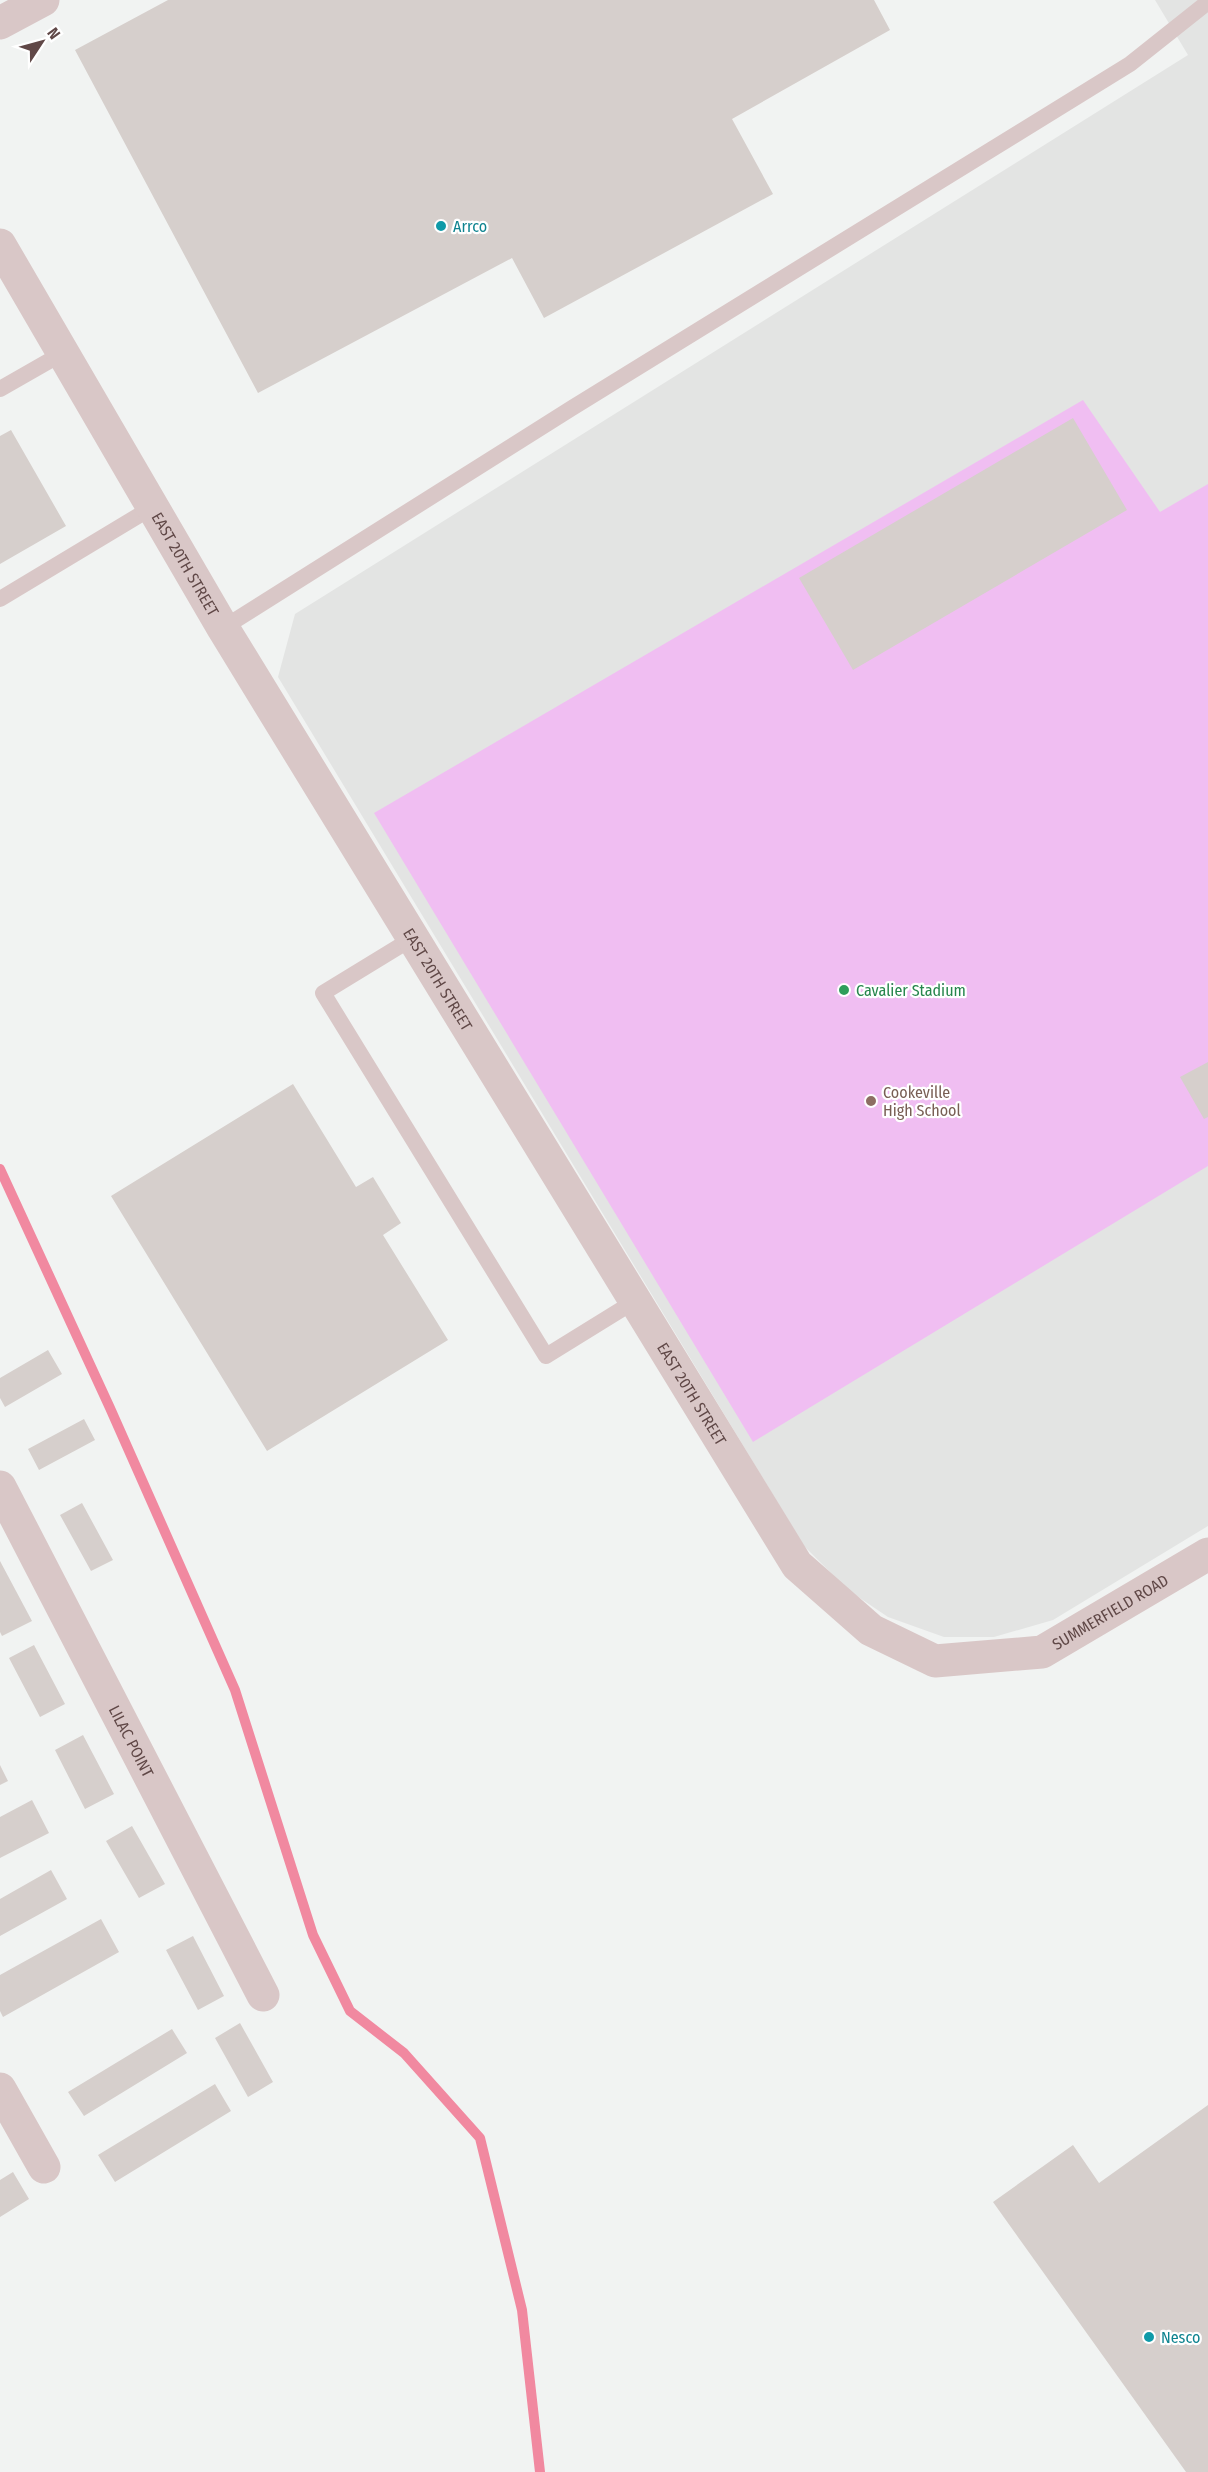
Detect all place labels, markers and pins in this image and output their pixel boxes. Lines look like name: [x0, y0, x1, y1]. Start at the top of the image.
place label: Arrco: [453, 217, 487, 236]
marker: Arrco: [434, 219, 448, 233]
place label: Cavalier Stadium: [856, 981, 966, 1000]
marker: Cavalier Stadium: [837, 983, 851, 997]
place label: Cookeville High School: [883, 1083, 961, 1120]
marker: Cookeville High School: [864, 1094, 878, 1108]
place label: Nesco: [1161, 2328, 1200, 2347]
marker: Nesco: [1142, 2330, 1156, 2344]

